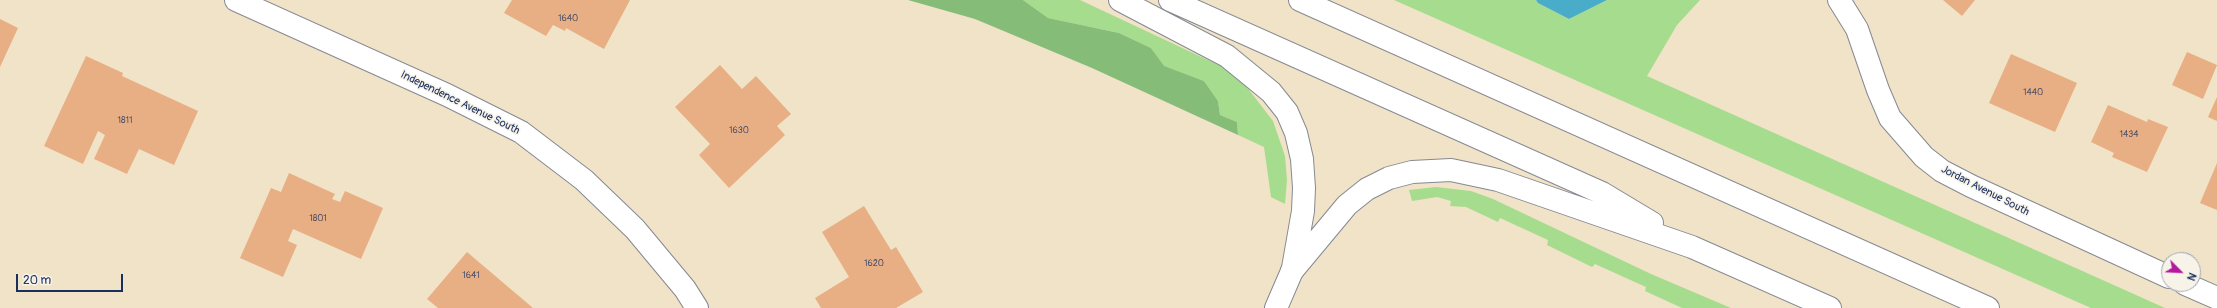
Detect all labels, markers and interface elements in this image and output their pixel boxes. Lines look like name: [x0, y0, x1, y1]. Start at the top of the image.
house number: 1640: [558, 14, 578, 24]
street label: Independence Avenue South: [398, 68, 522, 138]
house number: 1440: [2023, 88, 2043, 98]
house number: 1811: [117, 116, 133, 126]
house number: 1630: [729, 126, 749, 136]
house number: 1434: [2120, 130, 2138, 140]
street label: Jordan Avenue South: [1939, 163, 2031, 219]
house number: 1801: [309, 214, 327, 224]
north arrow: [2161, 252, 2201, 292]
house number: 1620: [864, 259, 884, 269]
scale bar: [18, 266, 125, 292]
house number: 1641: [462, 271, 480, 281]
text: N: [2184, 271, 2199, 283]
text: 20 m: [23, 273, 51, 288]

